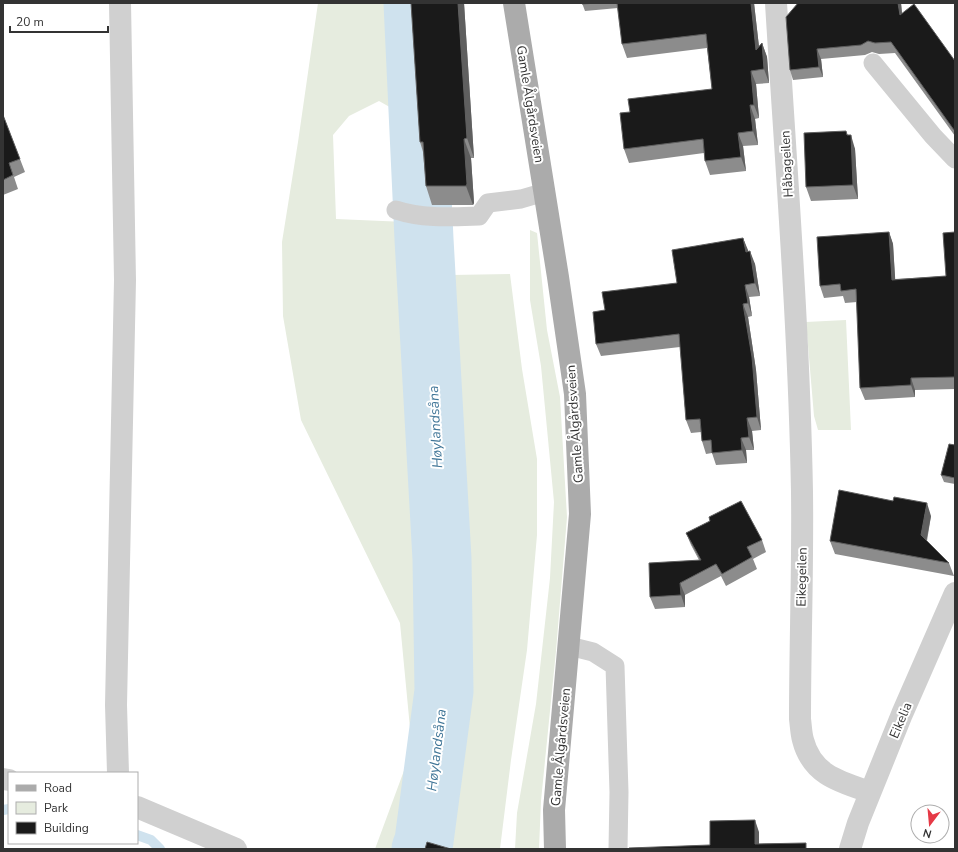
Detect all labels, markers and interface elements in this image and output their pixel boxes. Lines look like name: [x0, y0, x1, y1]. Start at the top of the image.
scale bar: [10, 8, 108, 34]
text: 20 m: [16, 14, 44, 30]
street label: Gamle Ålgårdsveien: [512, 44, 549, 164]
street label: Håbageilen: [776, 130, 798, 198]
street label: Gamle Ålgårdsveien: [561, 364, 588, 484]
water label: Høylandsåna: [424, 385, 447, 469]
street label: Eikegeilen: [792, 547, 812, 607]
street label: Gamle Ålgårdsveien: [546, 687, 575, 807]
street label: Eikelia: [885, 700, 917, 741]
water label: Høylandsåna: [422, 708, 451, 792]
legend: [8, 772, 138, 844]
text: Road: [44, 780, 72, 796]
text: Park: [44, 800, 69, 816]
north arrow: [910, 804, 950, 844]
text: Building: [44, 820, 89, 836]
text: N: [921, 825, 933, 841]

